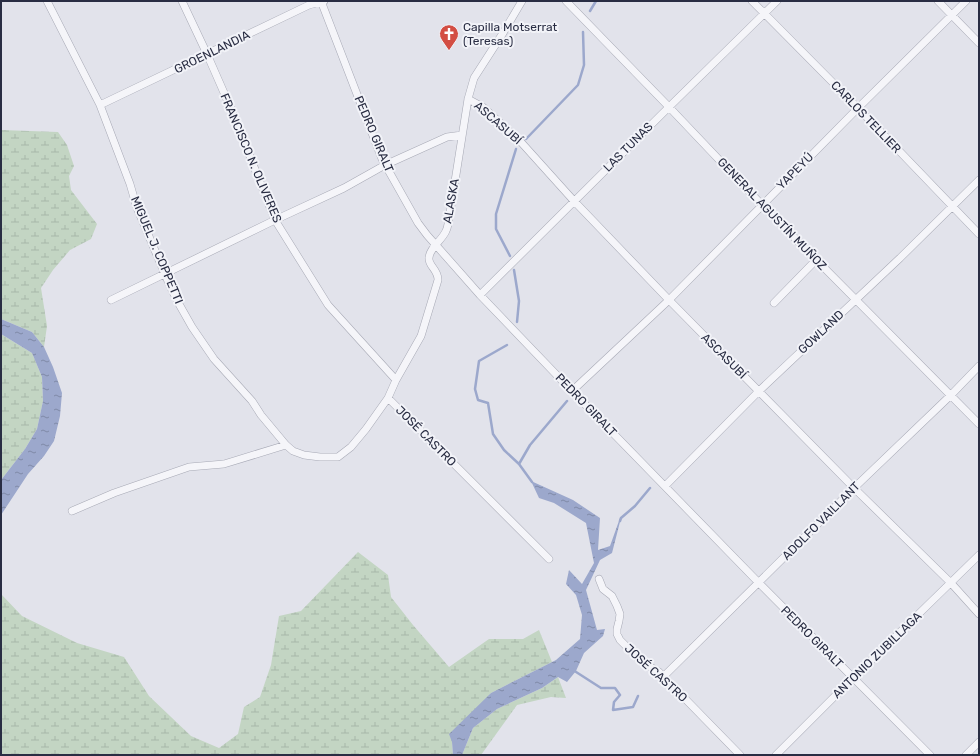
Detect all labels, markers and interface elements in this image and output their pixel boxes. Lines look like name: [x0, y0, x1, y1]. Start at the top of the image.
place label: Capilla Motserrat (Teresas): [463, 20, 558, 48]
church icon: Capilla Motserrat (Teresas): [438, 23, 460, 51]
street label: GROENLANDIA: [172, 28, 252, 76]
street label: CARLOS TELLIER: [828, 78, 904, 156]
street label: FRANCISCO N. OLIVERES: [217, 91, 285, 225]
street label: PEDRO GIRALT: [352, 94, 396, 174]
street label: ASCASUBÍ: [471, 99, 525, 148]
street label: LAS TUNAS: [600, 119, 656, 175]
street label: YAPEYÚ: [774, 150, 816, 192]
street label: GENERAL AGUSTÍN MUÑOZ: [715, 155, 829, 273]
street label: ALASKA: [440, 177, 462, 225]
street label: MIGUEL J. COPPETTI: [128, 194, 186, 306]
street label: GOWLAND: [795, 307, 847, 357]
street label: ASCASUBÍ: [698, 330, 750, 382]
street label: PEDRO GIRALT: [553, 371, 619, 439]
street label: JOSÉ CASTRO: [393, 403, 459, 469]
street label: ADOLFO VAILLANT: [779, 479, 863, 563]
street label: PEDRO GIRALT: [778, 603, 846, 671]
street label: ANTONIO ZUBILLAGA: [830, 609, 924, 701]
street label: JOSÉ CASTRO: [622, 641, 690, 705]

